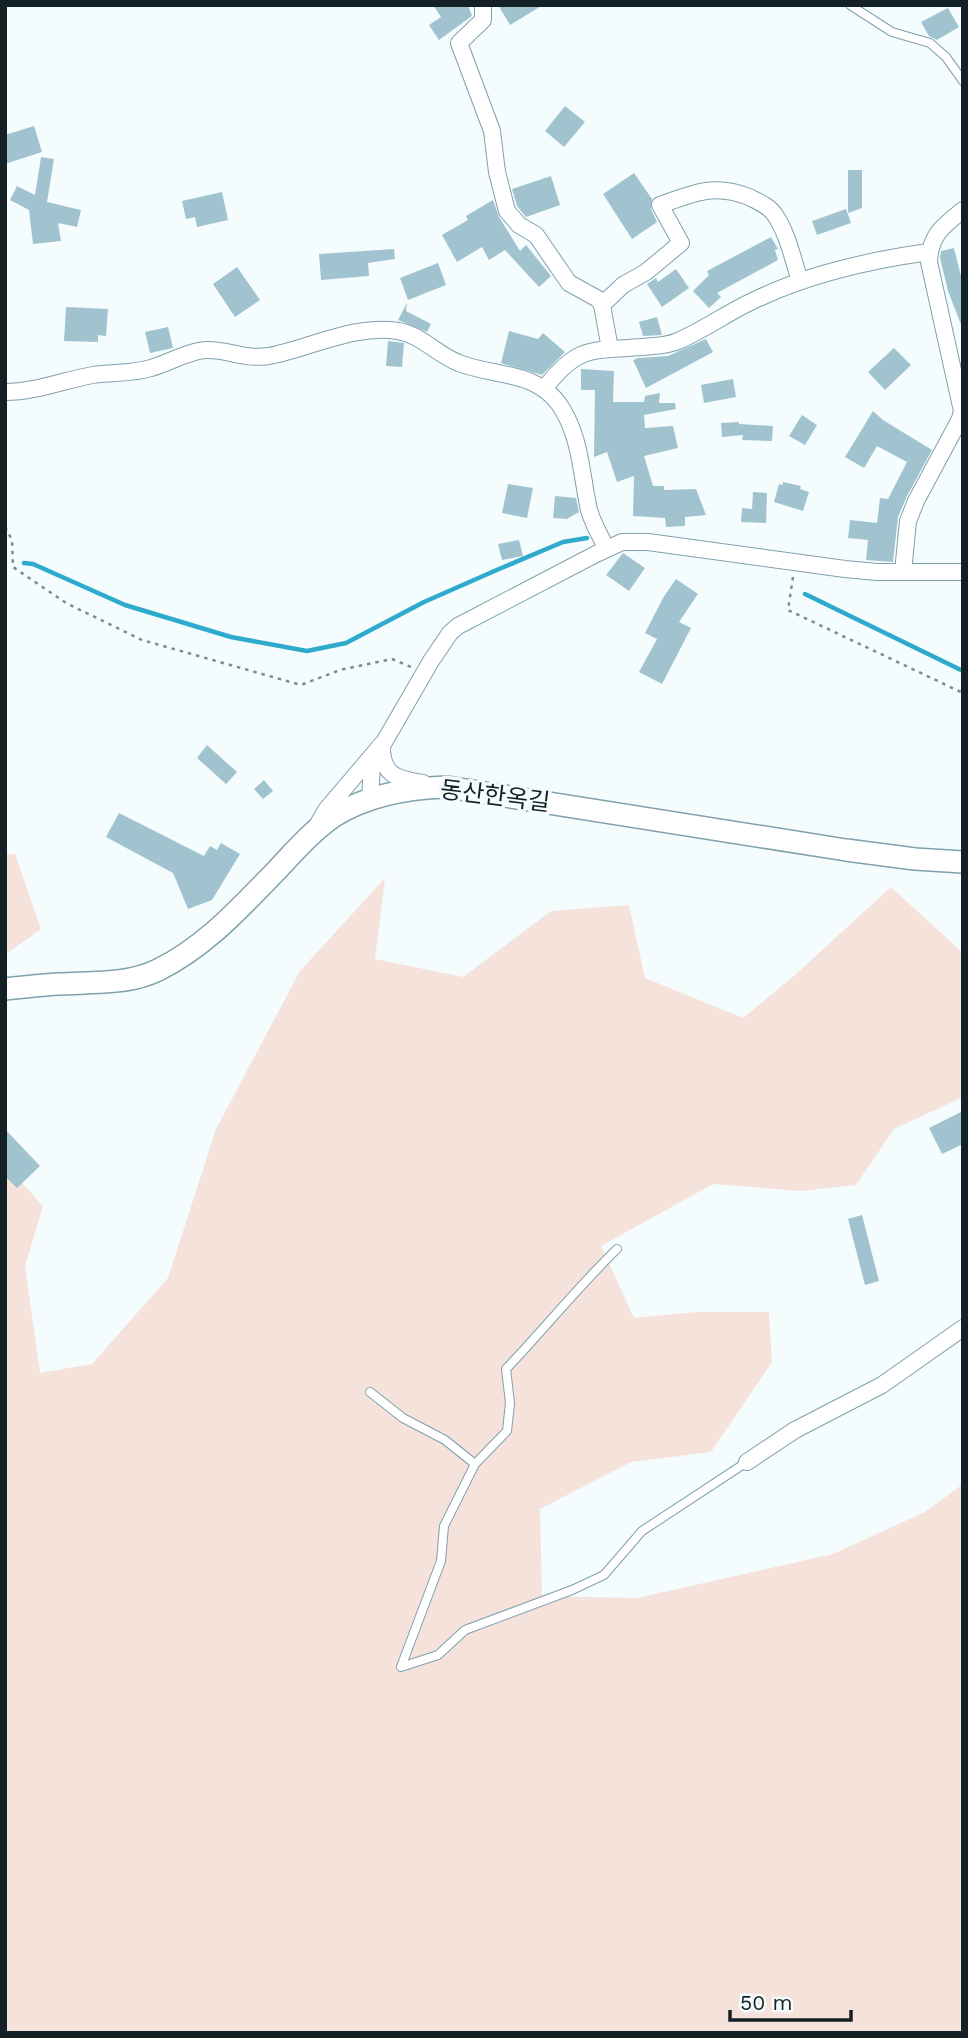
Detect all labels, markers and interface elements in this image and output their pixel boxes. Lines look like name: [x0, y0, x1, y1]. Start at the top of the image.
street label: 동산한옥길: [439, 775, 551, 817]
scale bar: [730, 1979, 851, 2023]
text: 50 m: [740, 1990, 792, 2015]

